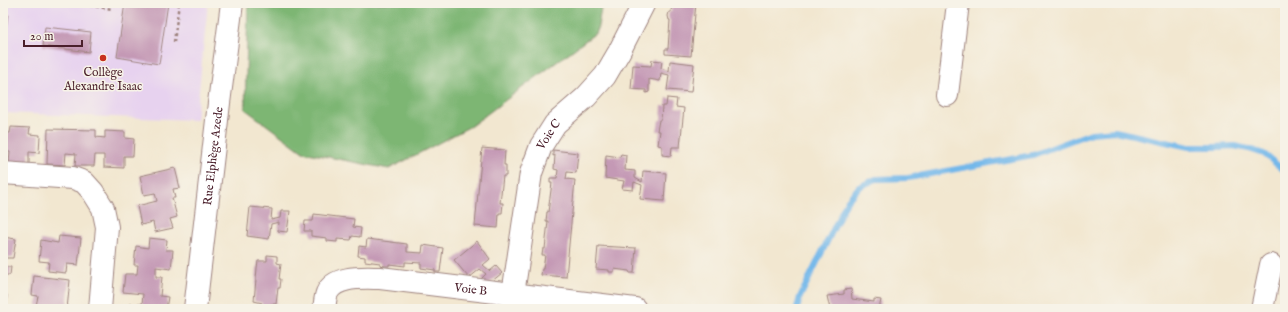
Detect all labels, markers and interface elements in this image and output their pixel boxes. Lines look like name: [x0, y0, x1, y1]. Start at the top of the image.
scale bar: [24, 22, 82, 48]
text: 20 m: [30, 29, 53, 44]
marker: Collège Alexandre Isaac: [98, 53, 108, 63]
place label: Collège Alexandre Isaac: [63, 65, 142, 94]
street label: Rue Elphège Azede: [200, 105, 227, 206]
street label: Voie C: [533, 115, 564, 154]
street label: Voie B: [453, 280, 488, 299]

